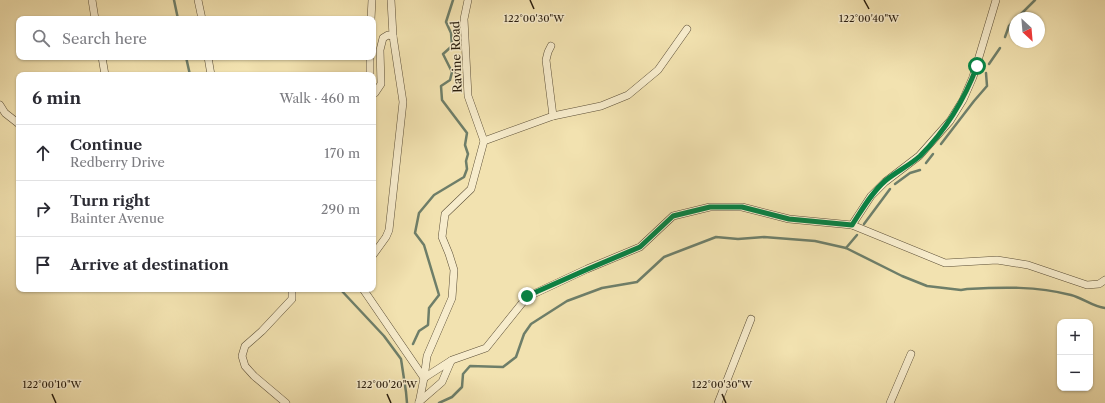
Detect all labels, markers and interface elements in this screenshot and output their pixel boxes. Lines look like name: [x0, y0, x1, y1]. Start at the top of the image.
text: 122°00'30"W: [504, 12, 565, 25]
text: 122°00'40"W: [839, 12, 900, 25]
north arrow: [1009, 12, 1045, 48]
search box: [16, 16, 376, 60]
street label: Ravine Road: [447, 20, 465, 93]
icon: search: [30, 27, 52, 49]
text: Search here: [62, 29, 147, 48]
route start: [968, 57, 986, 75]
text: 6 min: [32, 88, 81, 108]
text: Walk · 460 m: [279, 90, 360, 106]
text: Continue: [70, 135, 142, 154]
icon: ahead: [32, 142, 54, 164]
text: 170 m: [324, 145, 360, 161]
text: Redberry Drive: [70, 154, 165, 170]
text: Turn right: [70, 191, 150, 210]
icon: right: [32, 198, 54, 220]
text: 290 m: [321, 201, 360, 217]
text: Bainter Avenue: [70, 210, 164, 226]
icon: arrive: [32, 254, 54, 276]
text: Arrive at destination: [70, 255, 229, 274]
route end: [518, 287, 536, 305]
map controls: [1057, 319, 1093, 391]
button: +: [1057, 319, 1093, 355]
button: −: [1057, 355, 1093, 391]
text: 122°00'10"W: [22, 378, 83, 391]
text: 122°00'20"W: [357, 378, 418, 391]
text: 122°00'30"W: [692, 378, 753, 391]

